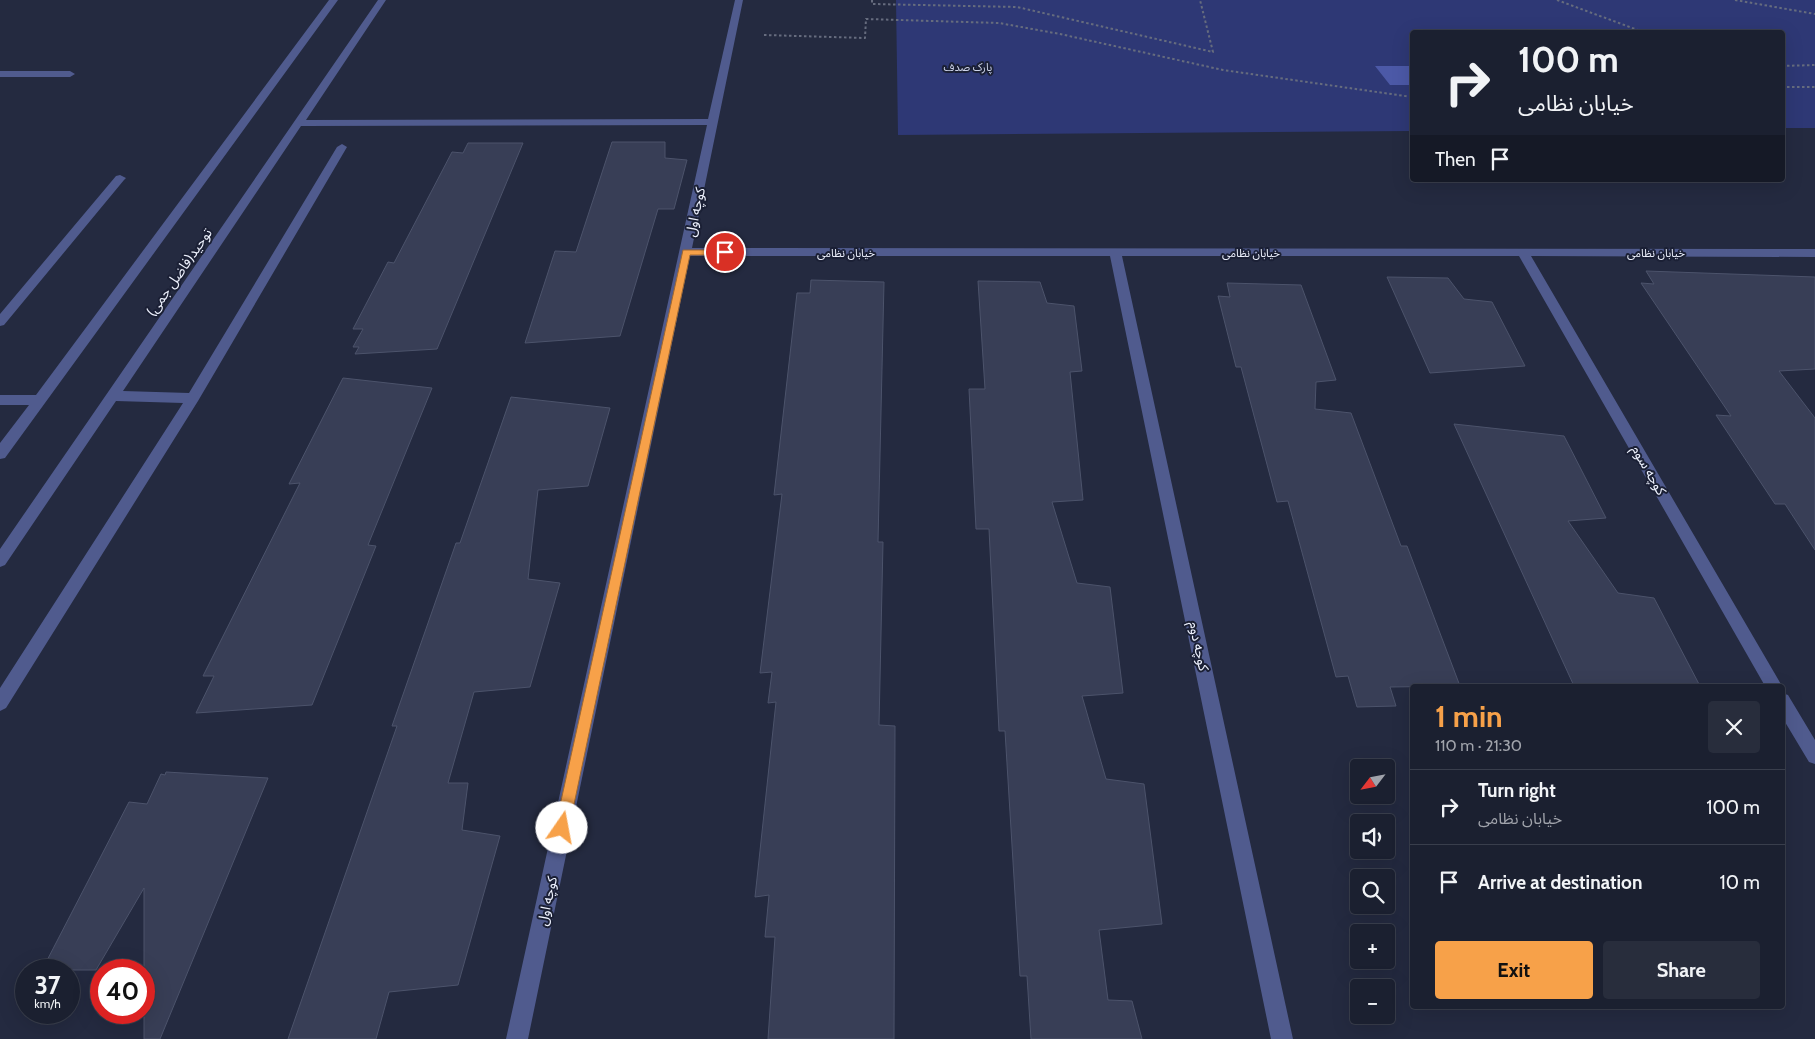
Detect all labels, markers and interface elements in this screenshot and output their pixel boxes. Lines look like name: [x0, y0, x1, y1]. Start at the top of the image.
text: 100 m: [1518, 38, 1619, 81]
icon: right: [1435, 50, 1500, 115]
park label: پارک صدف: [944, 60, 992, 75]
text: خیابان نظامی: [1518, 90, 1634, 117]
icon: arrive: [1486, 145, 1514, 173]
text: Then: [1435, 148, 1476, 171]
street label: کوچه اول: [681, 186, 710, 238]
street label: توحید(فاضل جمی): [142, 224, 216, 320]
pin: [704, 231, 746, 273]
icon: arrive: [711, 238, 739, 266]
street label: خیابان نظامی: [817, 246, 875, 260]
street label: خیابان نظامی: [1222, 246, 1280, 260]
street label: خیابان نظامی: [1627, 246, 1685, 260]
street label: کوچه سوم: [1626, 442, 1671, 499]
street label: کوچه دوم: [1183, 620, 1213, 673]
text: 1 min: [1435, 698, 1503, 735]
button: close: [1708, 701, 1760, 753]
text: 110 m · 21:30: [1435, 736, 1522, 755]
north arrow: [1350, 759, 1395, 804]
map controls: [1350, 759, 1395, 1024]
text: Turn right: [1478, 779, 1556, 802]
icon: right: [1435, 793, 1463, 821]
text: 100 m: [1706, 796, 1760, 819]
position arrow: [535, 801, 587, 853]
text: خیابان نظامی: [1478, 809, 1562, 828]
button: sound: [1350, 814, 1395, 859]
icon: arrive: [1435, 868, 1463, 896]
button: search: [1350, 869, 1395, 914]
text: Arrive at destination: [1478, 871, 1642, 894]
text: 10 m: [1720, 871, 1760, 894]
street label: کوچه اول: [533, 875, 562, 927]
button: +: [1350, 924, 1395, 969]
button: Exit: [1435, 941, 1593, 999]
button: Share: [1603, 941, 1760, 999]
speed limit sign: 40: [90, 959, 155, 1024]
text: 37: [34, 970, 61, 1000]
button: −: [1350, 979, 1395, 1024]
text: km/h: [34, 996, 61, 1011]

